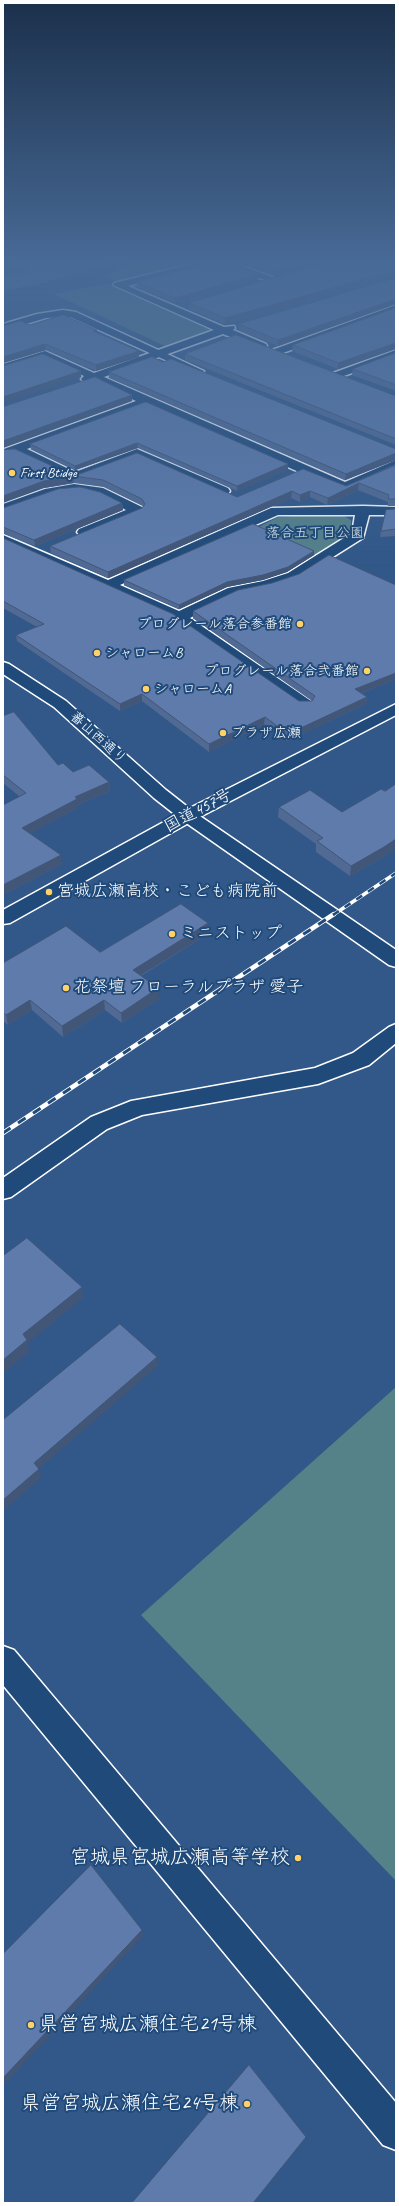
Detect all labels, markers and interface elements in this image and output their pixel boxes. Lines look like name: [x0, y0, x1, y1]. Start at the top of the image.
place label: First Btidge: [20, 465, 77, 481]
marker: First Btidge: [7, 468, 17, 478]
park label: 落合五丁目公園: [266, 525, 364, 541]
place label: プログレール落合参番館: [137, 616, 292, 632]
marker: プログレール落合参番館: [295, 619, 305, 629]
place label: シャロームB: [105, 645, 182, 661]
marker: シャロームB: [92, 648, 102, 658]
place label: プログレール落合弐番館: [204, 663, 359, 679]
marker: プログレール落合弐番館: [362, 666, 372, 676]
place label: シャロームA: [154, 681, 231, 697]
marker: シャロームA: [141, 684, 151, 694]
street label: 蕃山西通り: [66, 708, 130, 768]
place label: プラザ広瀬: [231, 725, 301, 741]
marker: プラザ広瀬: [218, 728, 228, 738]
street label: 国道457号: [161, 785, 235, 837]
place label: 宮城広瀬高校・こども病院前: [57, 882, 278, 902]
marker: 宮城広瀬高校・こども病院前: [44, 887, 54, 897]
place label: ミニストップ: [180, 924, 282, 944]
marker: ミニストップ: [167, 929, 177, 939]
place label: 花祭壇 フローラルプラザ 愛子: [74, 978, 303, 998]
marker: 花祭壇 フローラルプラザ 愛子: [61, 983, 71, 993]
place label: 宮城県宮城広瀬高等学校: [70, 1846, 290, 1870]
marker: 宮城県宮城広瀬高等学校: [293, 1853, 303, 1863]
place label: 県営宮城広瀬住宅21号棟: [39, 2013, 257, 2037]
marker: 県営宮城広瀬住宅21号棟: [26, 2020, 36, 2030]
place label: 県営宮城広瀬住宅24号棟: [21, 2092, 239, 2116]
marker: 県営宮城広瀬住宅24号棟: [242, 2099, 252, 2109]

